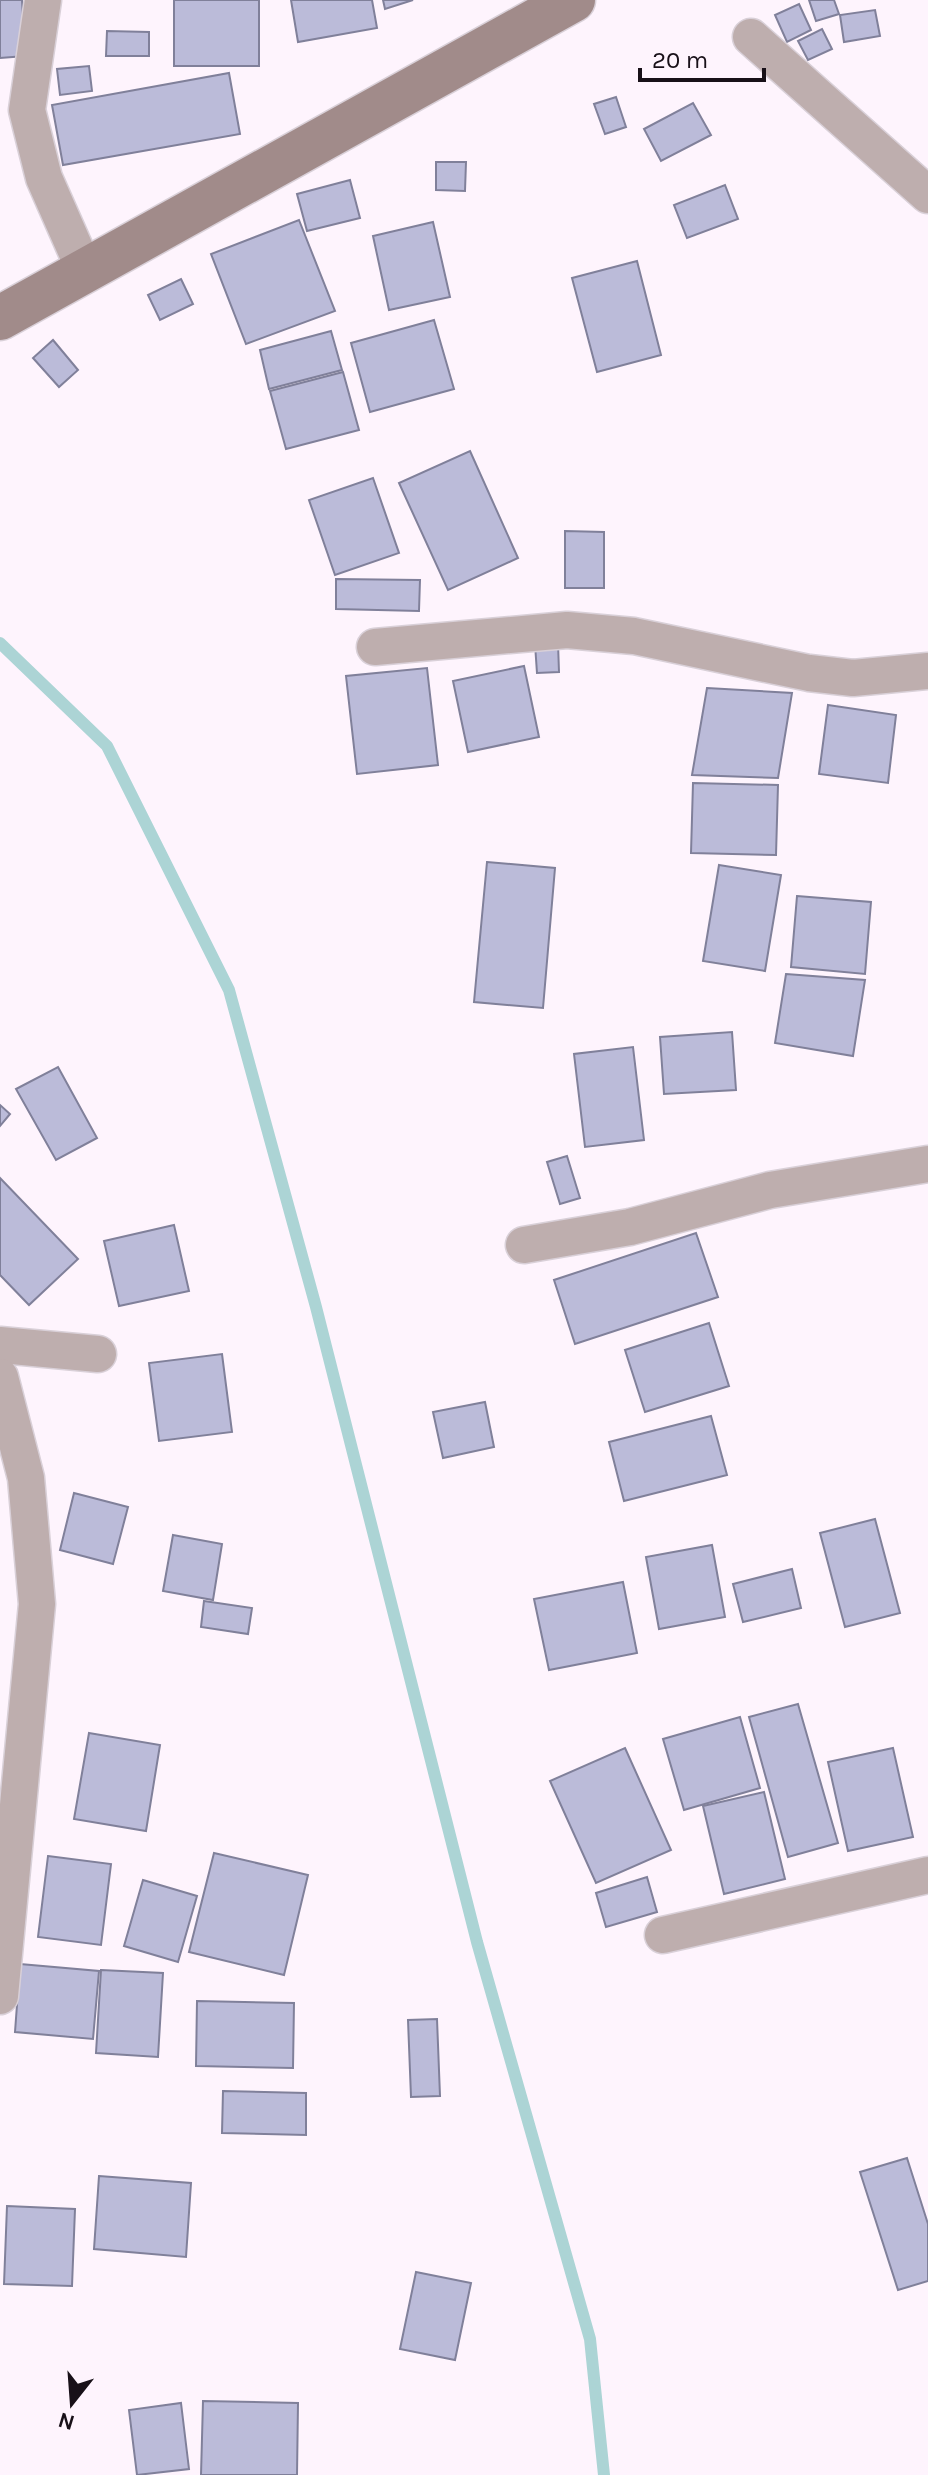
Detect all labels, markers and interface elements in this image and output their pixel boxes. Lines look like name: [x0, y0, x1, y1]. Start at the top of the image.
scale bar: [640, 32, 764, 82]
text: 20 m: [652, 46, 708, 74]
north arrow: [32, 2363, 112, 2443]
text: N: [55, 2406, 78, 2436]

